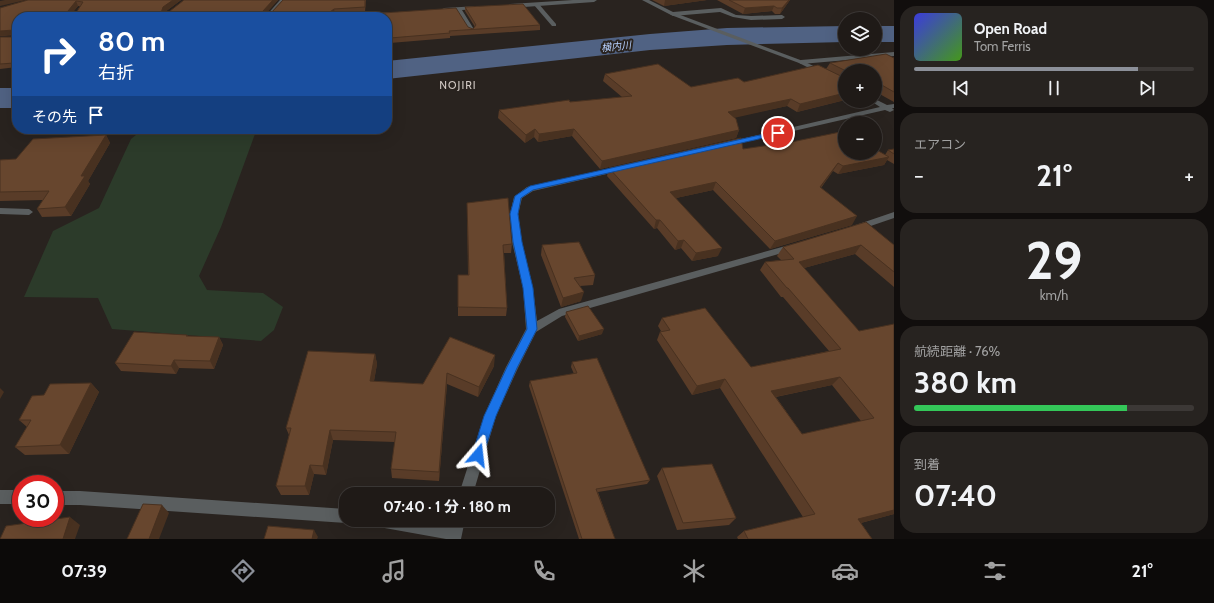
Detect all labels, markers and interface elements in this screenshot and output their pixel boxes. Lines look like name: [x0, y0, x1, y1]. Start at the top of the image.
map controls: [838, 12, 882, 160]
button: layers: [838, 12, 882, 56]
text: Open Road: [974, 20, 1047, 38]
text: 80 m: [98, 24, 165, 58]
icon: right: [32, 28, 84, 80]
water label: 横内川: [600, 38, 633, 55]
text: Tom Ferris: [974, 38, 1031, 54]
text: 右折: [98, 62, 134, 84]
button: +: [838, 64, 882, 108]
icon: previous: [950, 77, 972, 99]
icon: pause: [1043, 77, 1065, 99]
icon: next: [1136, 77, 1158, 99]
district label: NOJIRI: [439, 78, 477, 92]
icon: arrive: [85, 104, 107, 126]
text: その先: [32, 108, 77, 126]
pin: [761, 116, 795, 150]
button: −: [838, 116, 882, 160]
icon: arrive: [767, 122, 789, 144]
text: エアコン: [914, 136, 966, 152]
text: 21°: [1036, 157, 1072, 194]
text: −: [914, 162, 924, 189]
text: +: [1184, 162, 1194, 189]
text: 29: [1026, 229, 1082, 292]
text: km/h: [1040, 287, 1068, 303]
text: 航続距離 · 76%: [914, 343, 1000, 359]
text: 380 km: [914, 364, 1017, 401]
position arrow: [457, 434, 499, 476]
text: 到着: [914, 456, 940, 472]
speed limit sign: 30: [12, 475, 64, 527]
text: 07:40: [914, 477, 997, 514]
text: 07:40 · 1 分 · 180 m: [383, 498, 511, 516]
icon: directions: [229, 557, 257, 585]
icon: music: [380, 557, 408, 585]
icon: phone: [530, 557, 558, 585]
icon: climate: [680, 557, 708, 585]
icon: car: [831, 557, 859, 585]
icon: filters: [981, 557, 1009, 585]
text: 07:39: [61, 560, 107, 582]
text: 21°: [1131, 560, 1153, 582]

